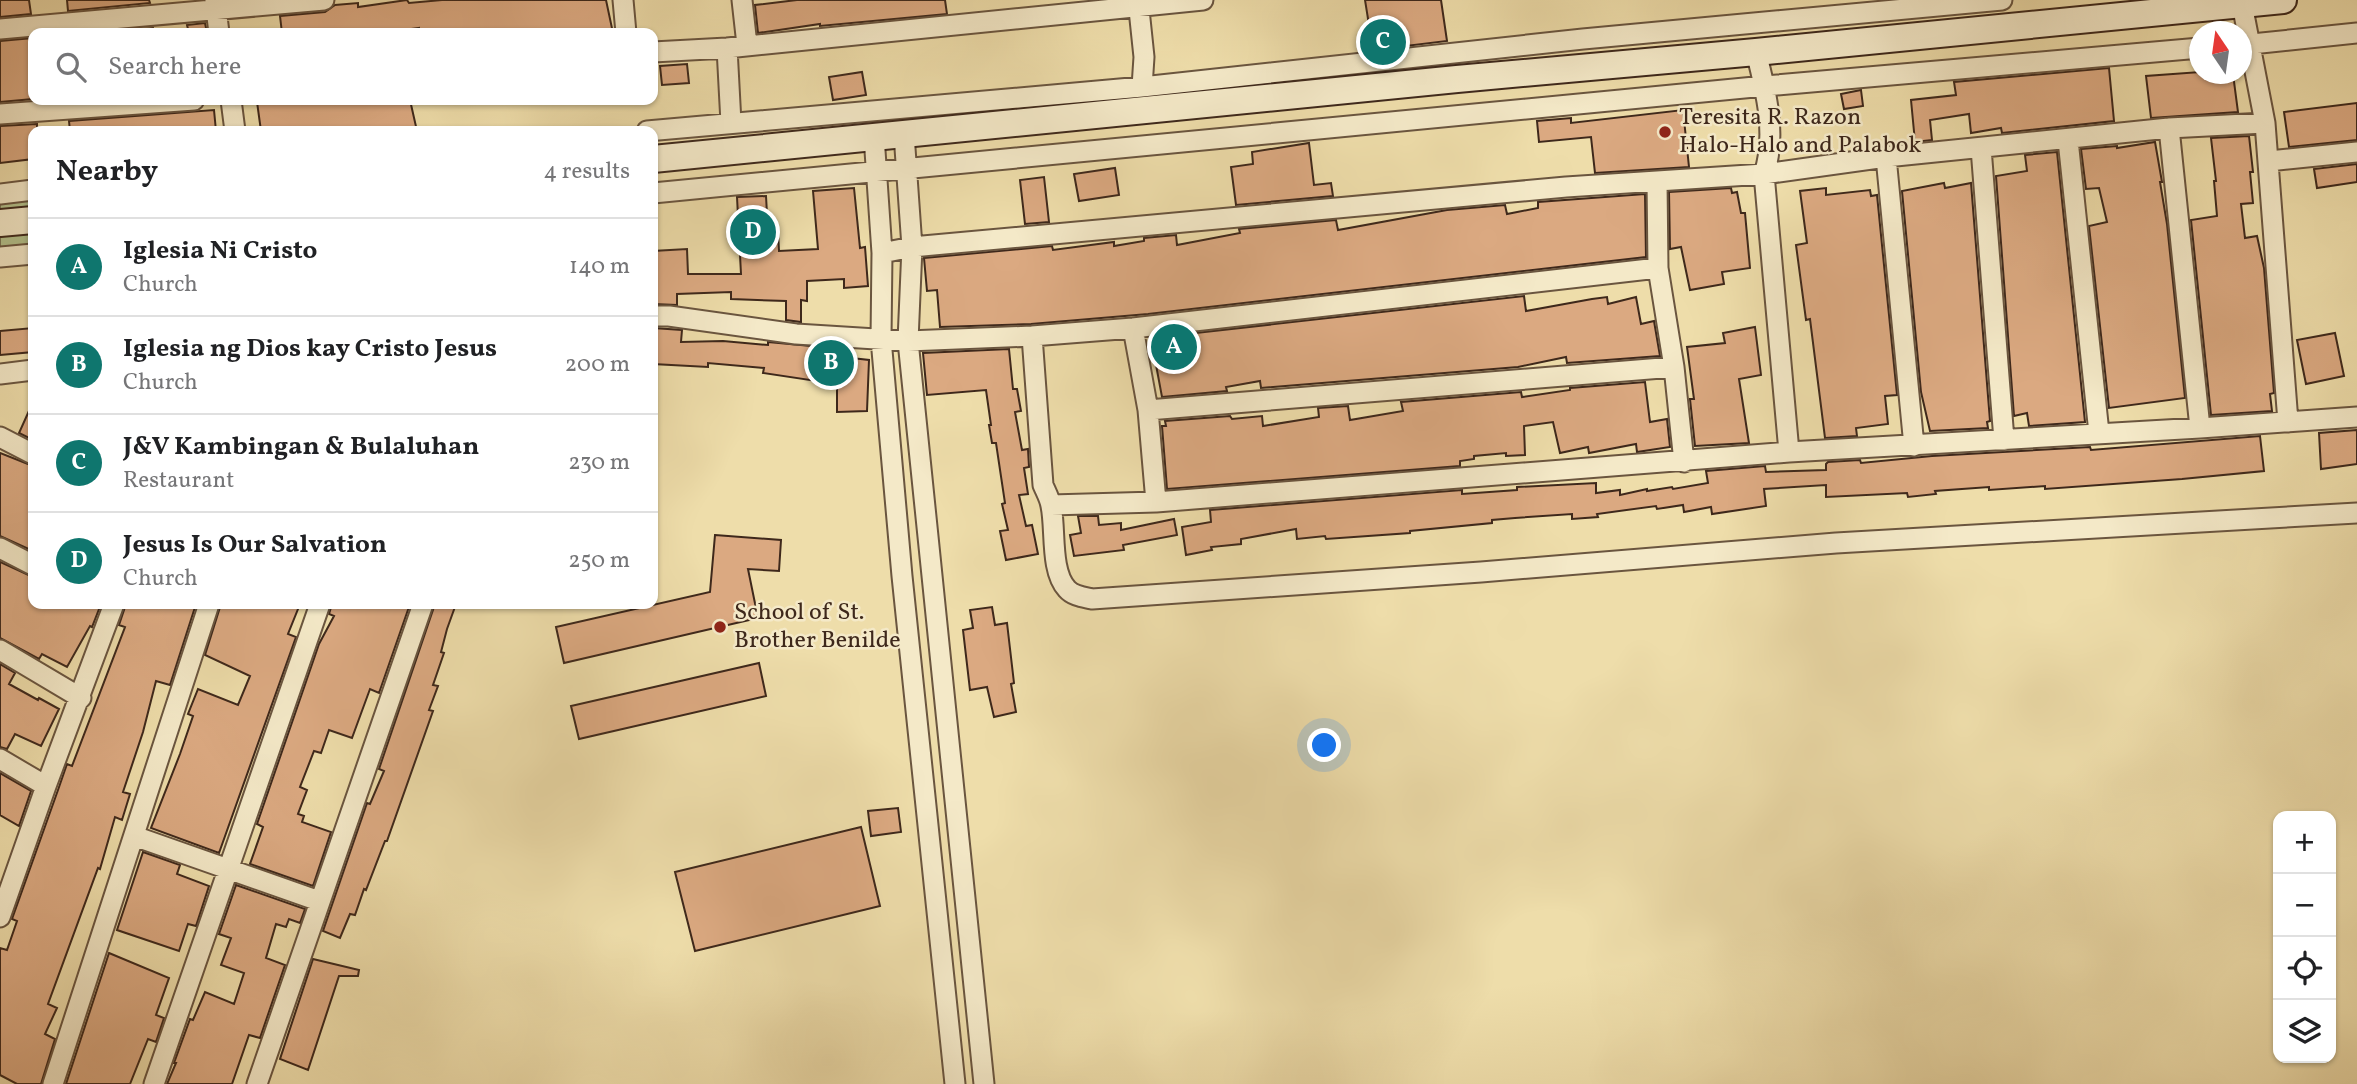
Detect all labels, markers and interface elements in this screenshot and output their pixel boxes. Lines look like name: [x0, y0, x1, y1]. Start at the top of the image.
pin: C: [1360, 16, 1406, 68]
north arrow: [2189, 21, 2252, 84]
search box: [28, 28, 658, 105]
icon: search: [52, 48, 90, 86]
text: Search here: [108, 49, 241, 85]
place label: Teresita R. Razon Halo-Halo and Palabok: [1679, 101, 1921, 163]
marker: Teresita R. Razon Halo-Halo and Palabok: [1657, 124, 1673, 140]
text: Nearby: [56, 151, 158, 193]
text: 4 results: [544, 156, 630, 188]
pin: D: [730, 206, 776, 258]
text: Iglesia Ni Cristo: [123, 233, 317, 269]
text: A: [71, 251, 87, 283]
text: 140 m: [569, 251, 630, 283]
text: Church: [123, 269, 198, 301]
pin: A: [1151, 321, 1197, 373]
text: Iglesia ng Dios kay Cristo Jesus: [123, 331, 497, 367]
pin: B: [808, 337, 854, 389]
text: B: [71, 349, 87, 381]
text: 200 m: [565, 349, 630, 381]
text: Church: [123, 367, 198, 399]
text: J&V Kambingan & Bulaluhan: [123, 429, 479, 465]
text: C: [72, 447, 86, 479]
text: 230 m: [568, 447, 630, 479]
text: Restaurant: [123, 465, 234, 497]
text: Jesus Is Our Salvation: [123, 527, 387, 563]
text: D: [71, 545, 87, 577]
text: 250 m: [568, 545, 630, 577]
text: Church: [123, 563, 198, 595]
place label: School of St. Brother Benilde: [734, 596, 901, 658]
marker: School of St. Brother Benilde: [712, 619, 728, 635]
your location: [1307, 728, 1341, 762]
map controls: [2273, 811, 2336, 1063]
button: +: [2273, 811, 2336, 874]
button: −: [2273, 874, 2336, 937]
button: locate: [2273, 937, 2336, 1000]
button: layers: [2273, 1000, 2336, 1063]

